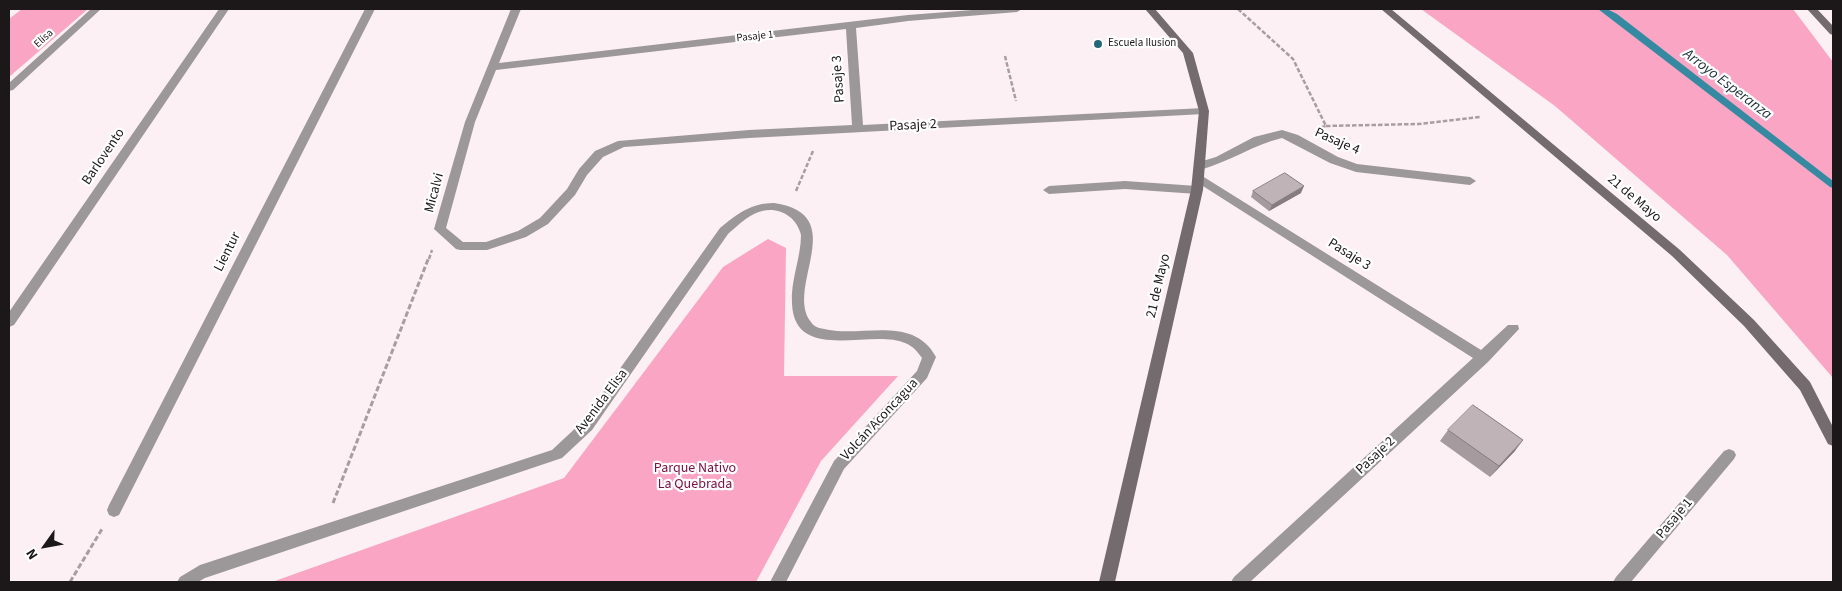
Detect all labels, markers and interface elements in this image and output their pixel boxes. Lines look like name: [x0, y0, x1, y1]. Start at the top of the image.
street label: Elisa: [32, 27, 56, 51]
street label: Pasaje 1: [736, 28, 774, 46]
place label: Escuela Ilusion: [1108, 37, 1176, 51]
marker: Escuela Ilusion: [1092, 38, 1104, 50]
water label: Arroyo Esperanza: [1679, 46, 1775, 124]
street label: Pasaje 3: [829, 55, 849, 103]
street label: Pasaje 2: [889, 116, 937, 136]
street label: Pasaje 4: [1312, 125, 1362, 159]
street label: Barlovento: [79, 126, 129, 188]
street label: Micalvi: [422, 171, 448, 215]
street label: 21 de Mayo: [1603, 172, 1665, 226]
street label: Lientur: [211, 229, 245, 275]
street label: Pasaje 3: [1324, 235, 1374, 275]
street label: 21 de Mayo: [1143, 252, 1175, 320]
street label: Avenida Elisa: [572, 366, 632, 438]
street label: Volcán Aconcagua: [838, 376, 922, 464]
street label: Pasaje 2: [1353, 434, 1399, 478]
park label: Parque Nativo La Quebrada: [654, 461, 736, 494]
street label: Pasaje 1: [1653, 495, 1697, 543]
north arrow: [20, 521, 70, 571]
text: N: [21, 545, 43, 563]

